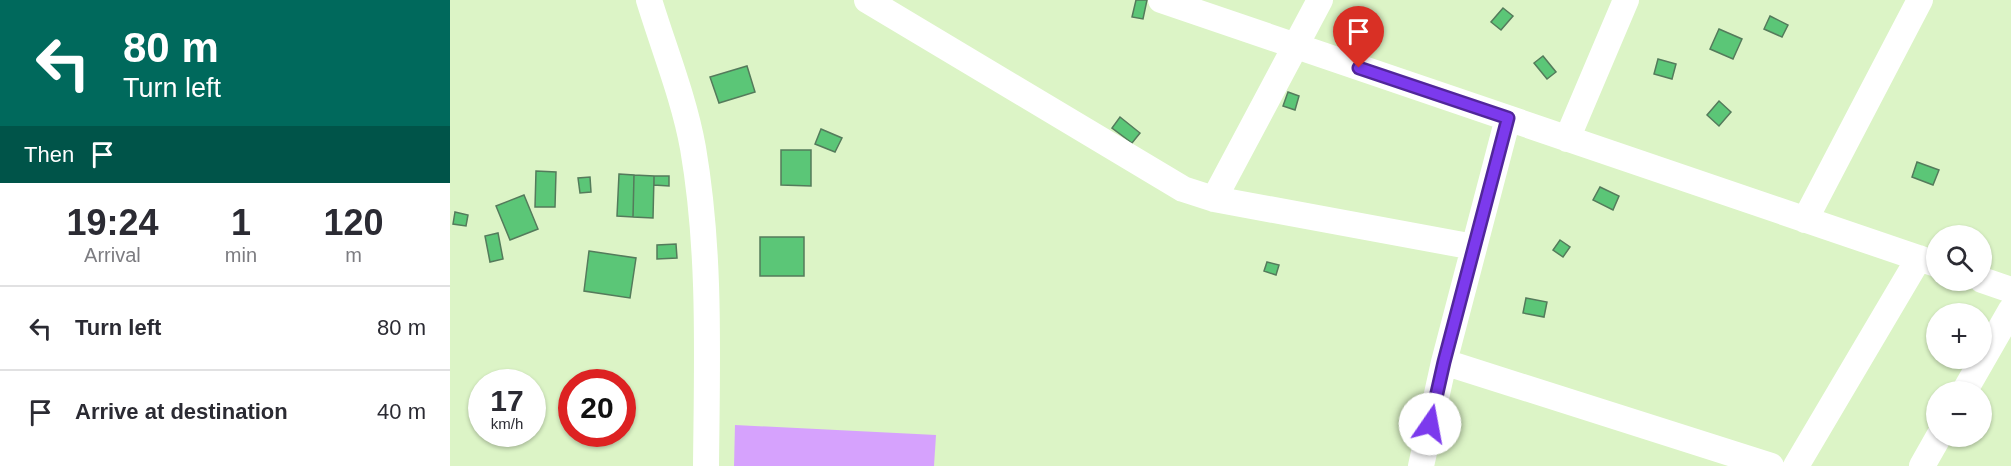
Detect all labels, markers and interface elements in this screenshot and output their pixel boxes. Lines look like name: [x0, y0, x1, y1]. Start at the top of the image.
pin: [1333, 6, 1384, 68]
icon: arrive: [1342, 15, 1375, 48]
icon: left: [24, 24, 102, 102]
text: 80 m: [123, 24, 219, 71]
text: Turn left: [123, 73, 221, 103]
icon: arrive: [86, 138, 119, 171]
text: Then: [24, 142, 74, 167]
text: 19:24: [66, 202, 158, 243]
text: 1: [231, 202, 251, 243]
text: 120: [323, 202, 384, 243]
map controls: [1926, 225, 1992, 447]
button: search: [1926, 225, 1992, 291]
text: Arrival: [84, 244, 141, 266]
text: min: [225, 244, 257, 266]
text: m: [345, 244, 362, 266]
button: +: [1926, 303, 1992, 369]
icon: left: [24, 312, 57, 345]
text: Turn left: [75, 315, 161, 340]
text: 80 m: [377, 315, 426, 340]
speed limit sign: 20: [558, 369, 636, 447]
button: −: [1926, 381, 1992, 447]
text: 17: [490, 384, 524, 417]
position arrow: [1398, 392, 1462, 456]
icon: arrive: [24, 396, 57, 429]
text: Arrive at destination: [75, 399, 288, 424]
text: 40 m: [377, 399, 426, 424]
text: km/h: [491, 415, 523, 432]

